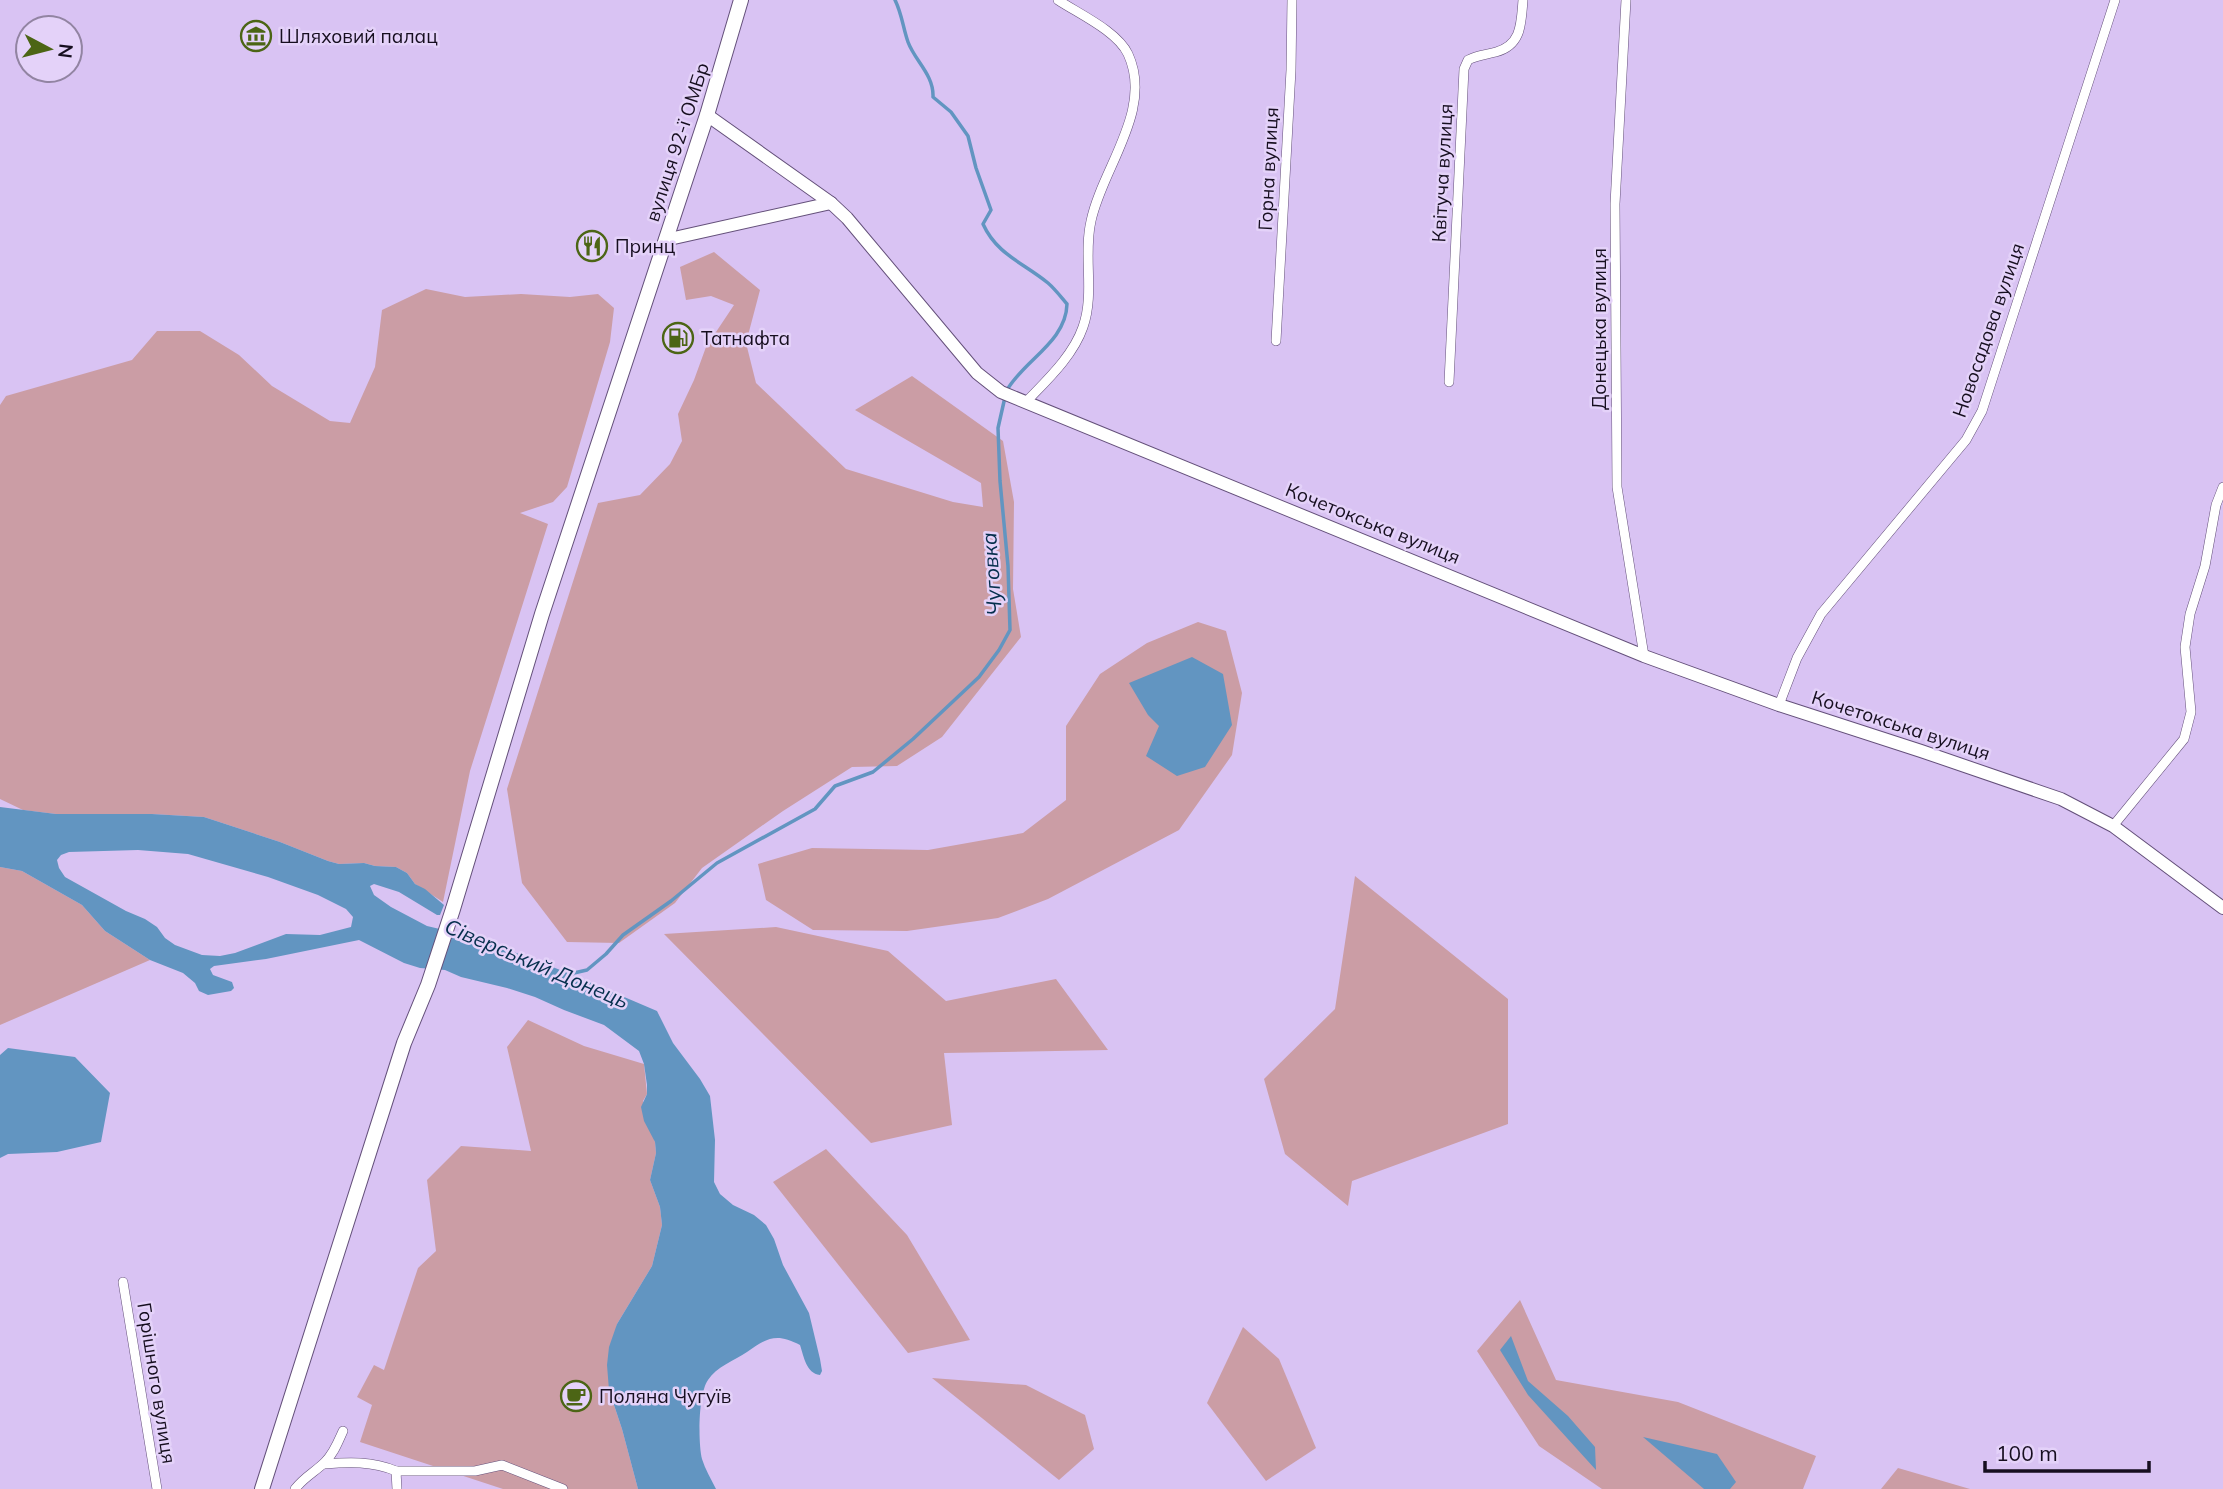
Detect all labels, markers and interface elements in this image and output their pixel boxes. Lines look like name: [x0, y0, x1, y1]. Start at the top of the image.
north arrow: [14, 14, 84, 84]
museum icon: Шляховий палац: [239, 19, 273, 53]
place label: Шляховий палац: [279, 24, 438, 48]
text: N: [53, 42, 79, 60]
street label: вулиця 92-ї ОМБр: [640, 59, 714, 225]
street label: Квітуча вулиця: [1426, 103, 1458, 243]
street label: Горна вулиця: [1253, 107, 1283, 231]
restaurant icon: Принц: [575, 229, 609, 263]
place label: Принц: [615, 234, 676, 258]
street label: Новосадова вулиця: [1947, 240, 2029, 420]
street label: Донецька вулиця: [1587, 248, 1611, 410]
fuel station icon: Татнафта: [661, 321, 695, 355]
place label: Татнафта: [701, 326, 790, 350]
street label: Кочетокська вулиця: [1282, 477, 1464, 569]
water label: Чуговка: [975, 531, 1007, 616]
street label: Кочетокська вулиця: [1809, 685, 1993, 765]
water label: Сіверський Донець: [441, 913, 633, 1013]
street label: Горішного вулиця: [132, 1301, 182, 1465]
cafe icon: Поляна Чугуїв: [559, 1379, 593, 1413]
place label: Поляна Чугуїв: [599, 1384, 731, 1408]
scale bar: [1985, 1430, 2150, 1474]
text: 100 m: [1996, 1440, 2058, 1466]

